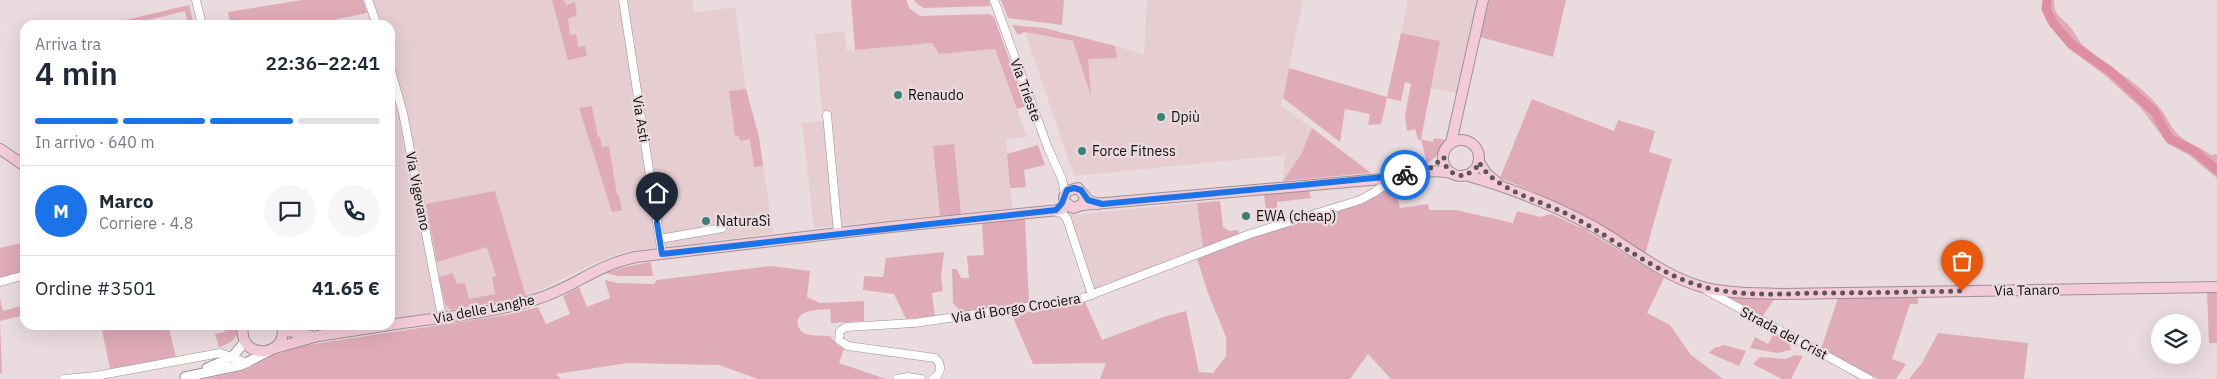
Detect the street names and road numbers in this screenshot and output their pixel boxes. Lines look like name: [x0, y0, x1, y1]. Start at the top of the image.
street label: Via Trieste: [1006, 56, 1046, 124]
street label: Via Asti: [628, 94, 654, 144]
street label: Via Vigevano: [402, 150, 434, 232]
street label: Via Tanaro: [1994, 280, 2060, 300]
street label: Via di Borgo Crociera: [950, 289, 1082, 327]
street label: Via delle Langhe: [432, 290, 536, 328]
street label: Strada del Crist: [1737, 302, 1831, 364]

